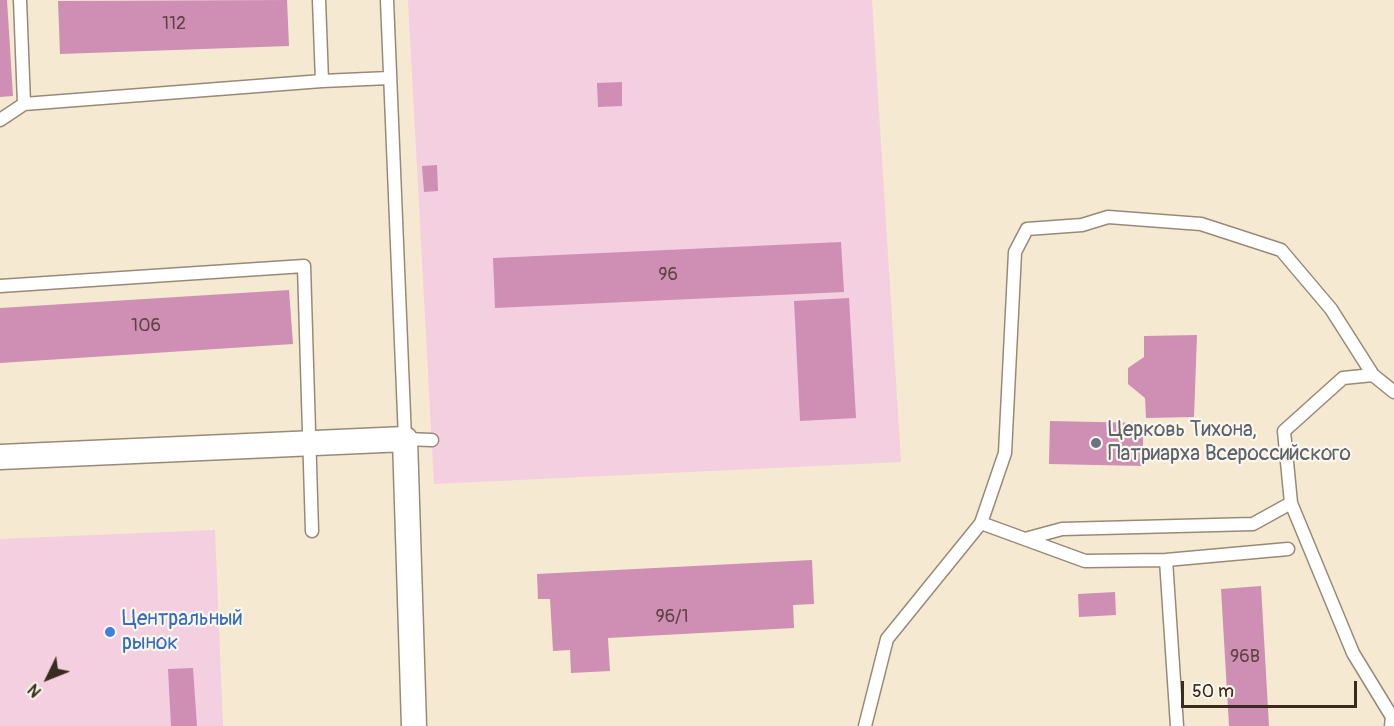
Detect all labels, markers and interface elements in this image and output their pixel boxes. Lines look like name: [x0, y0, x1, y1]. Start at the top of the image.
house number: 112: [162, 13, 186, 35]
house number: 96: [658, 264, 678, 286]
house number: 106: [131, 315, 161, 337]
place label: Церковь Тихона, Патриарха Всероссийского: [1108, 418, 1351, 468]
marker: Церковь Тихона, Патриарха Всероссийского: [1089, 436, 1103, 450]
house number: 96/1: [655, 606, 689, 628]
place label: Центральный рынок: [122, 607, 243, 657]
marker: Центральный рынок: [103, 625, 117, 639]
house number: 96В: [1230, 646, 1260, 668]
north arrow: [18, 648, 78, 708]
scale bar: [1184, 669, 1360, 707]
text: N: [24, 680, 46, 701]
text: 50 m: [1192, 680, 1234, 703]

